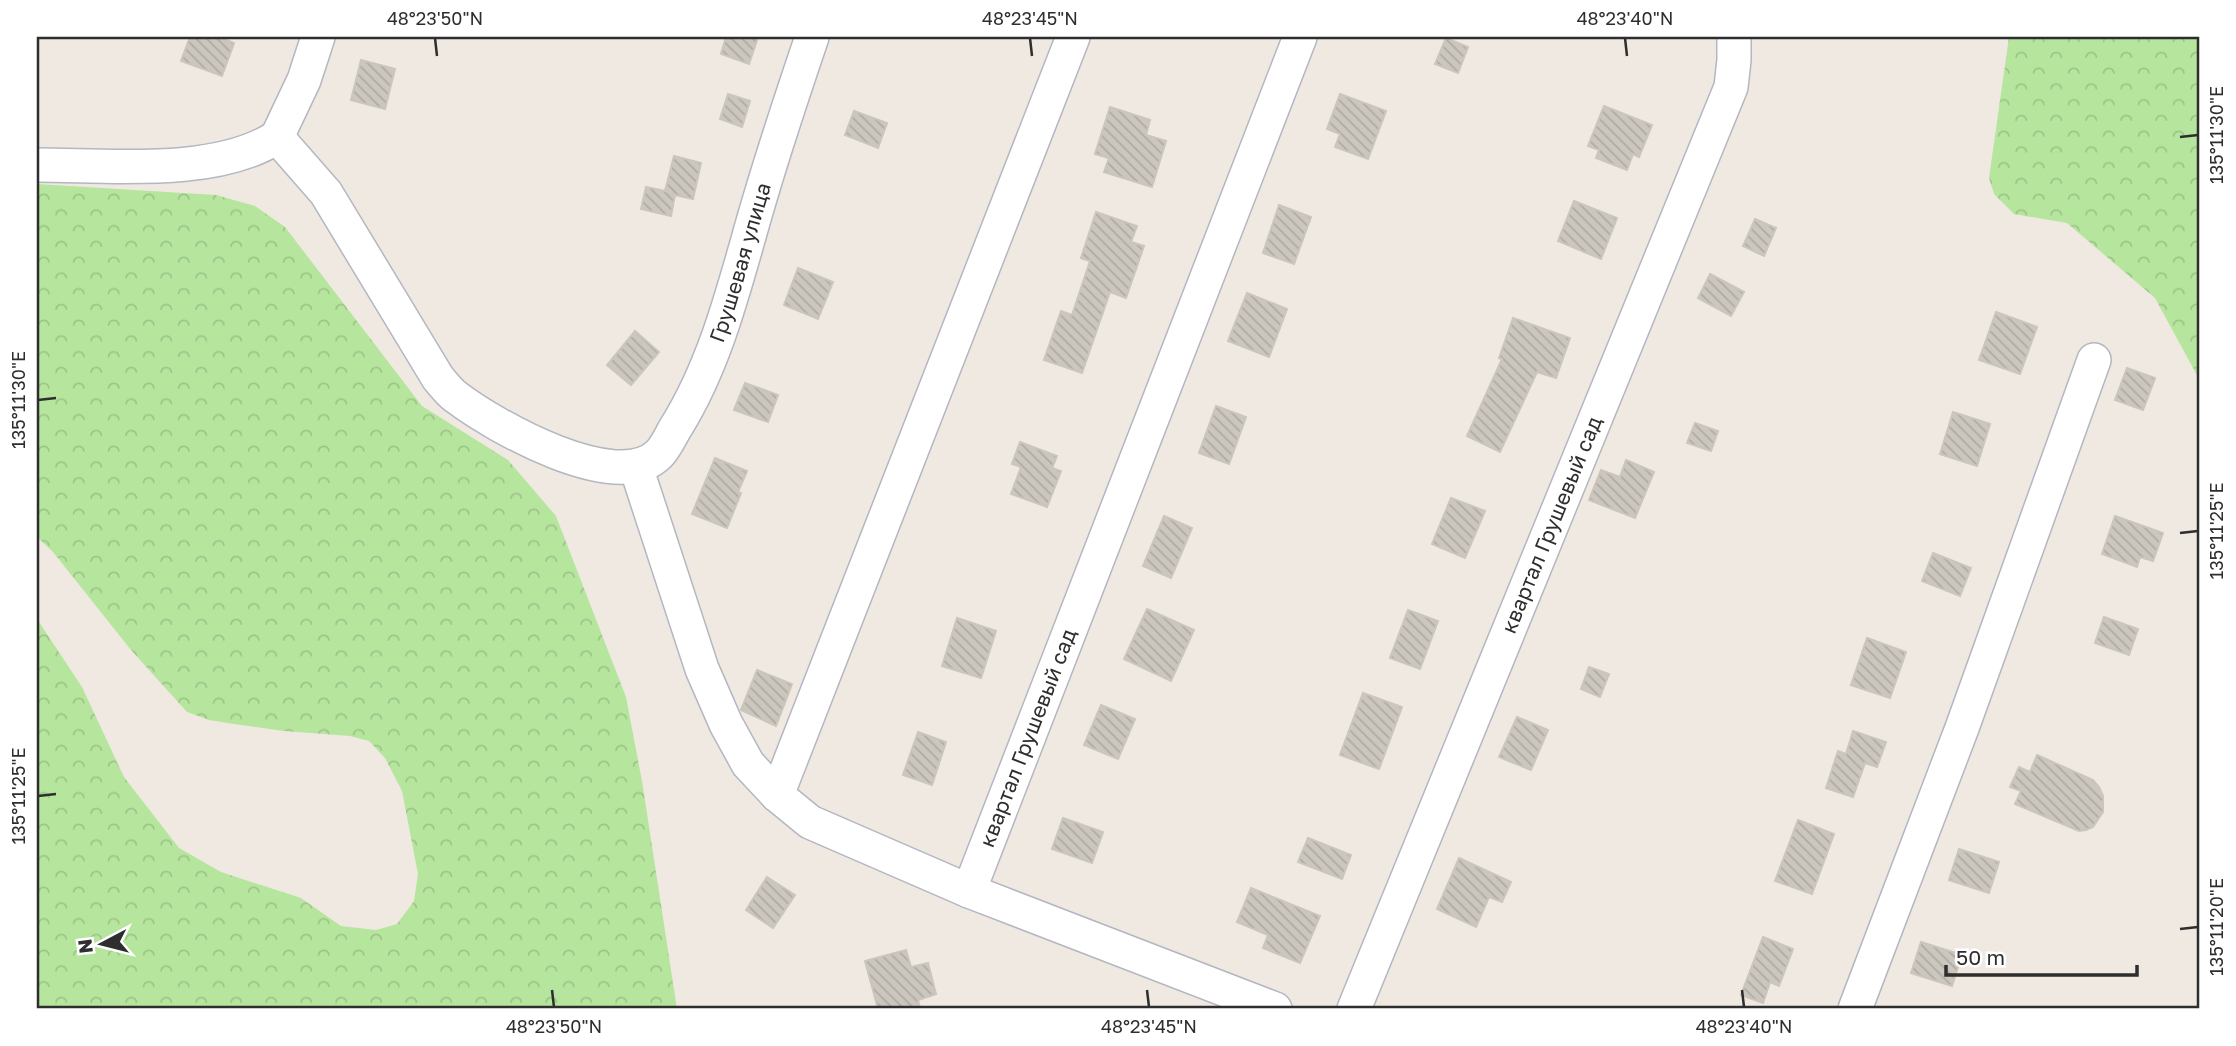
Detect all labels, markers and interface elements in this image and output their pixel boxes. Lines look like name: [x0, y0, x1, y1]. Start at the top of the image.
text: 48°23'50"N: [387, 7, 483, 29]
text: 48°23'45"N: [982, 7, 1078, 29]
text: 48°23'40"N: [1577, 7, 1673, 29]
text: 135°11'30"E: [2205, 86, 2227, 184]
street label: Грушевая улица: [703, 179, 776, 346]
text: 135°11'30"E: [7, 351, 29, 449]
street label: квартал Грушевый сад: [1495, 412, 1607, 637]
text: 135°11'25"E: [2205, 482, 2227, 580]
street label: квартал Грушевый сад: [973, 625, 1081, 851]
text: 135°11'25"E: [7, 747, 29, 845]
text: 135°11'20"E: [2205, 878, 2227, 976]
north arrow: [66, 909, 136, 979]
scale bar: [1946, 934, 2136, 978]
text: N: [72, 938, 97, 955]
text: 50 m: [1956, 944, 2005, 970]
text: 48°23'50"N: [506, 1015, 602, 1037]
text: 48°23'45"N: [1101, 1015, 1197, 1037]
text: 48°23'40"N: [1696, 1015, 1792, 1037]

